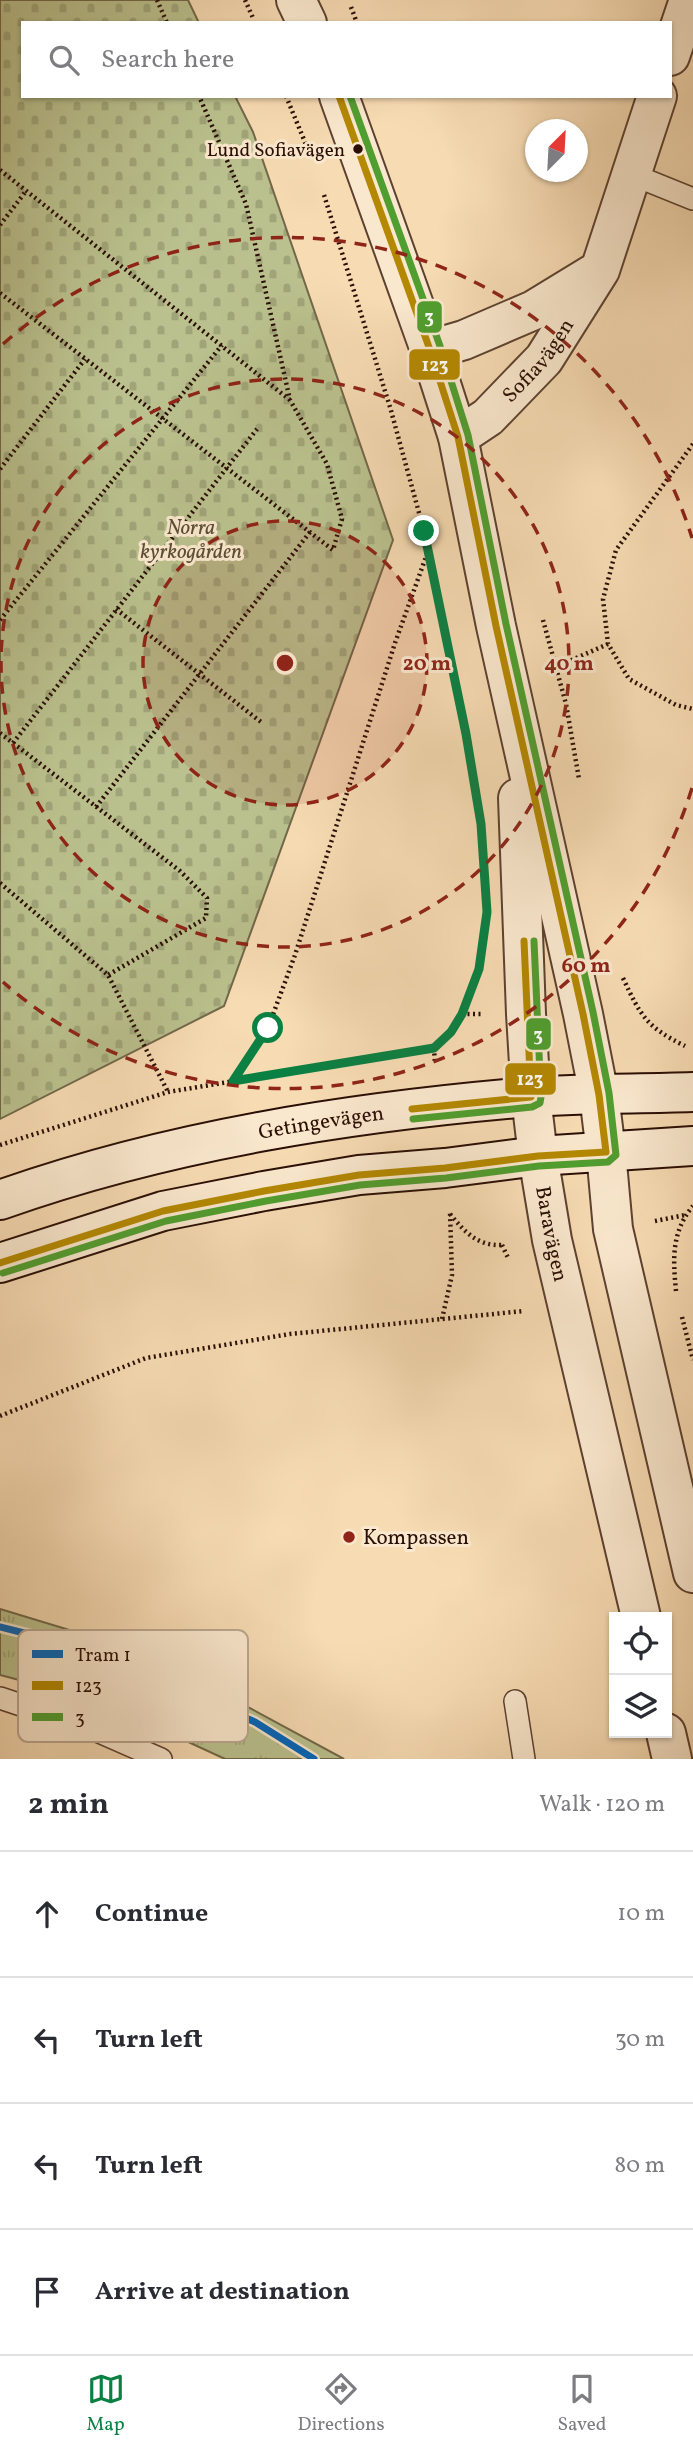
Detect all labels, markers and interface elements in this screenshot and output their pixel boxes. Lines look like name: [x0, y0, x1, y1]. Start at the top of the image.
search box: [21, 21, 672, 98]
icon: search: [45, 41, 83, 79]
text: Search here: [101, 42, 234, 78]
north arrow: [525, 119, 588, 182]
place label: Lund Sofiavägen: [207, 138, 345, 164]
marker: Lund Sofiavägen: [351, 142, 365, 156]
line badge: 3: [416, 300, 443, 334]
text: 3: [424, 305, 434, 331]
street label: Sofiavägen: [496, 313, 582, 410]
line badge: 123: [408, 348, 461, 381]
text: 123: [422, 353, 448, 379]
park label: Norra kyrkogården: [140, 514, 242, 567]
route end: [408, 515, 439, 546]
text: 20 m: [403, 650, 451, 679]
text: 40 m: [544, 650, 594, 679]
centre of rings: [273, 651, 297, 675]
text: 60 m: [562, 952, 610, 981]
route start: [252, 1012, 283, 1043]
line badge: 3: [525, 1017, 552, 1051]
text: 3: [533, 1023, 543, 1049]
line badge: 123: [504, 1062, 557, 1096]
text: 123: [517, 1067, 543, 1093]
street label: Getingevägen: [256, 1100, 386, 1148]
street label: Baravägen: [527, 1184, 574, 1285]
place label: Kompassen: [363, 1524, 469, 1553]
marker: Kompassen: [341, 1529, 357, 1545]
map controls: [609, 1612, 672, 1738]
button: locate: [609, 1612, 672, 1675]
legend: [18, 1630, 248, 1742]
text: Tram 1: [75, 1643, 131, 1669]
text: 123: [75, 1674, 102, 1700]
button: layers: [609, 1675, 672, 1738]
text: 3: [75, 1706, 85, 1732]
text: 2 min: [28, 1784, 109, 1826]
text: Walk · 120 m: [539, 1789, 665, 1821]
icon: ahead: [28, 1895, 66, 1933]
text: Continue: [95, 1896, 208, 1932]
text: 10 m: [617, 1898, 665, 1930]
icon: left: [28, 2021, 66, 2059]
text: Turn left: [95, 2022, 203, 2058]
text: 30 m: [615, 2024, 665, 2056]
icon: left: [28, 2147, 66, 2185]
text: Turn left: [95, 2148, 203, 2184]
text: 80 m: [615, 2150, 665, 2182]
icon: arrive: [28, 2273, 66, 2311]
text: Arrive at destination: [95, 2274, 350, 2310]
tab: Map: [86, 2370, 125, 2438]
tab: Directions: [298, 2370, 385, 2438]
tab: Saved: [558, 2370, 606, 2438]

